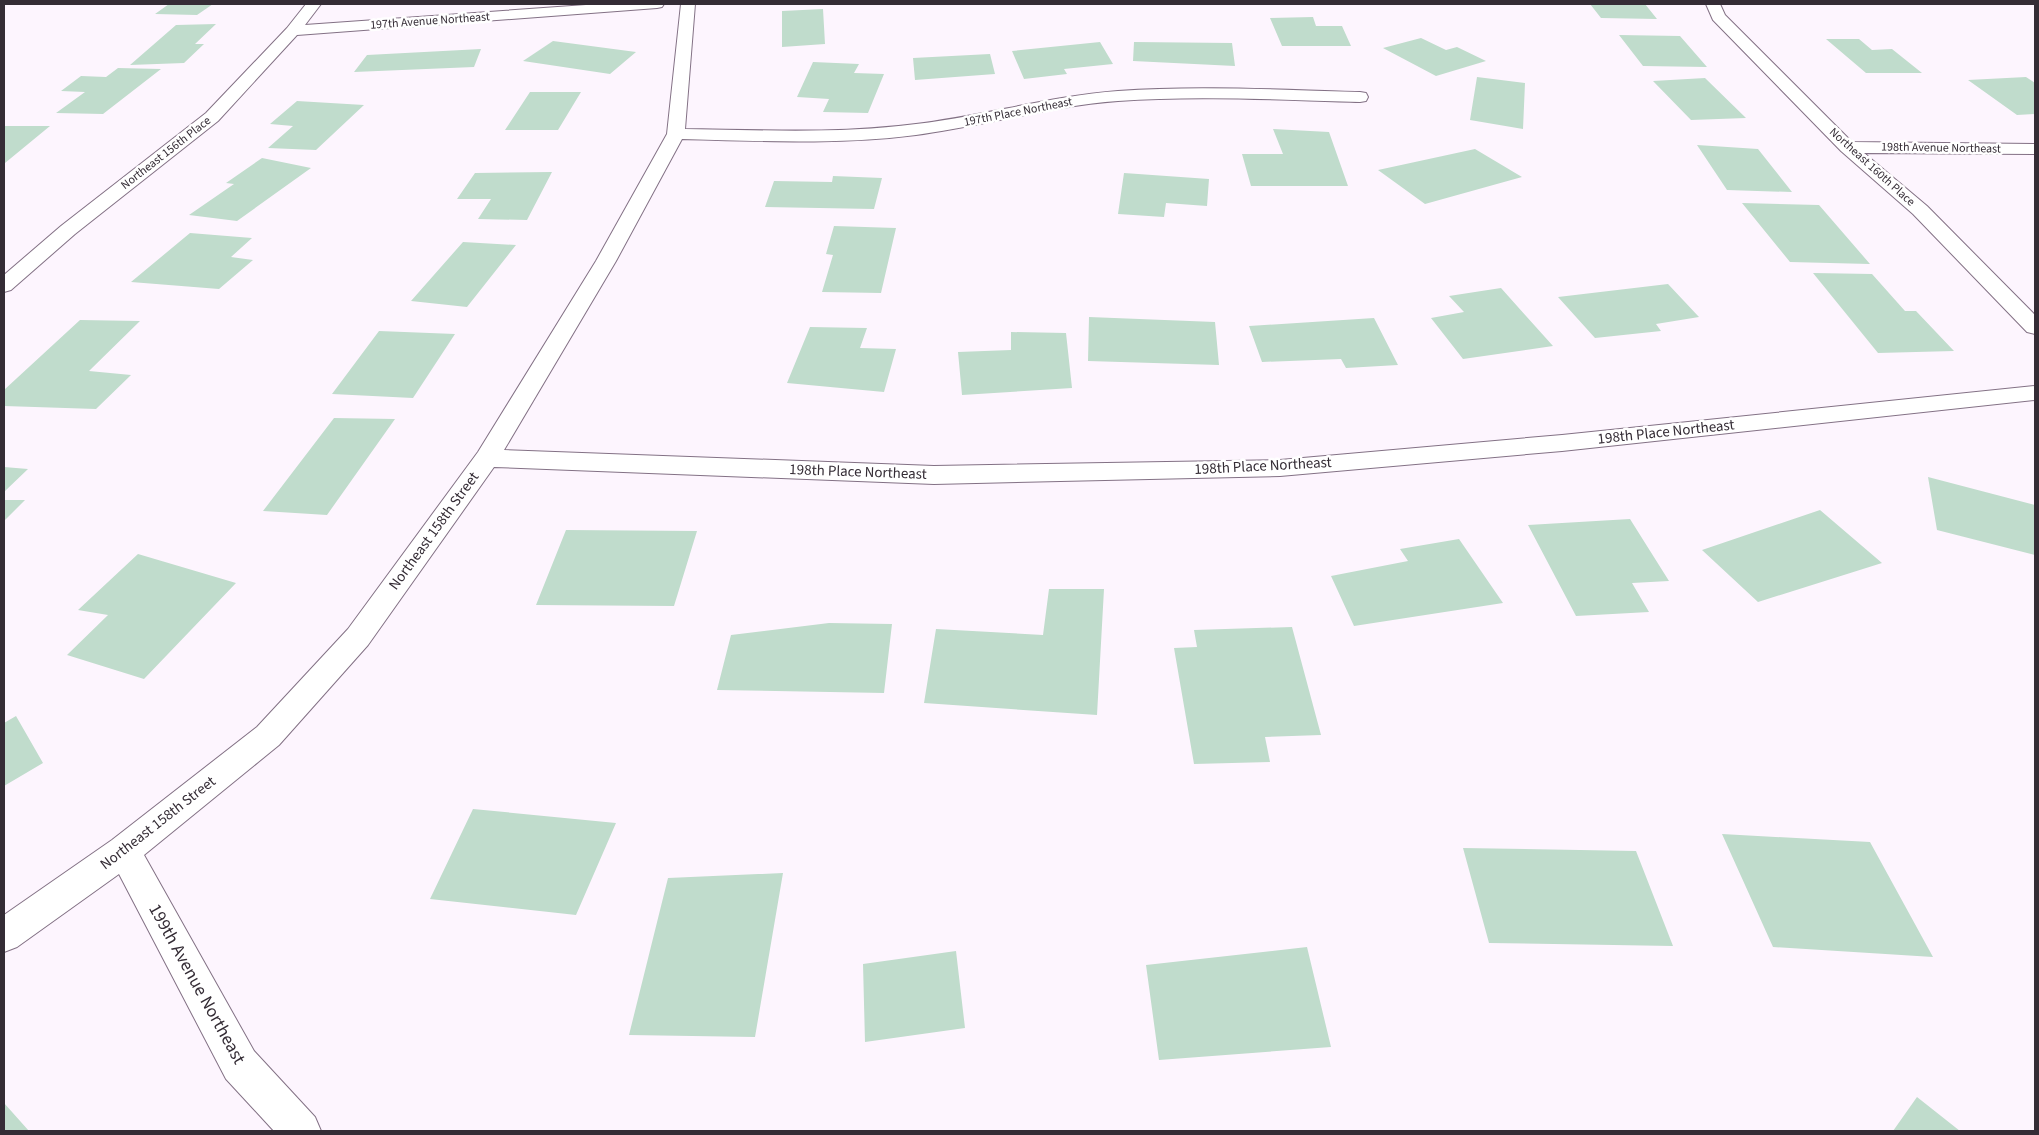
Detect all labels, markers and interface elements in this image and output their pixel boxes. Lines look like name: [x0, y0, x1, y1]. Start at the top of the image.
street label: 197th Avenue Northeast: [370, 8, 490, 34]
street label: 197th Place Northeast: [962, 93, 1074, 131]
street label: Northeast 156th Place: [117, 112, 215, 194]
street label: Northeast 160th Place: [1825, 124, 1919, 210]
street label: 198th Avenue Northeast: [1881, 138, 2001, 158]
street label: 198th Place Northeast: [1596, 414, 1736, 450]
street label: 198th Place Northeast: [1194, 452, 1332, 480]
street label: 198th Place Northeast: [789, 459, 927, 485]
street label: Northeast 158th Street: [384, 468, 484, 594]
street label: Northeast 158th Street: [96, 771, 220, 875]
street label: 199th Avenue Northeast: [142, 899, 252, 1069]

